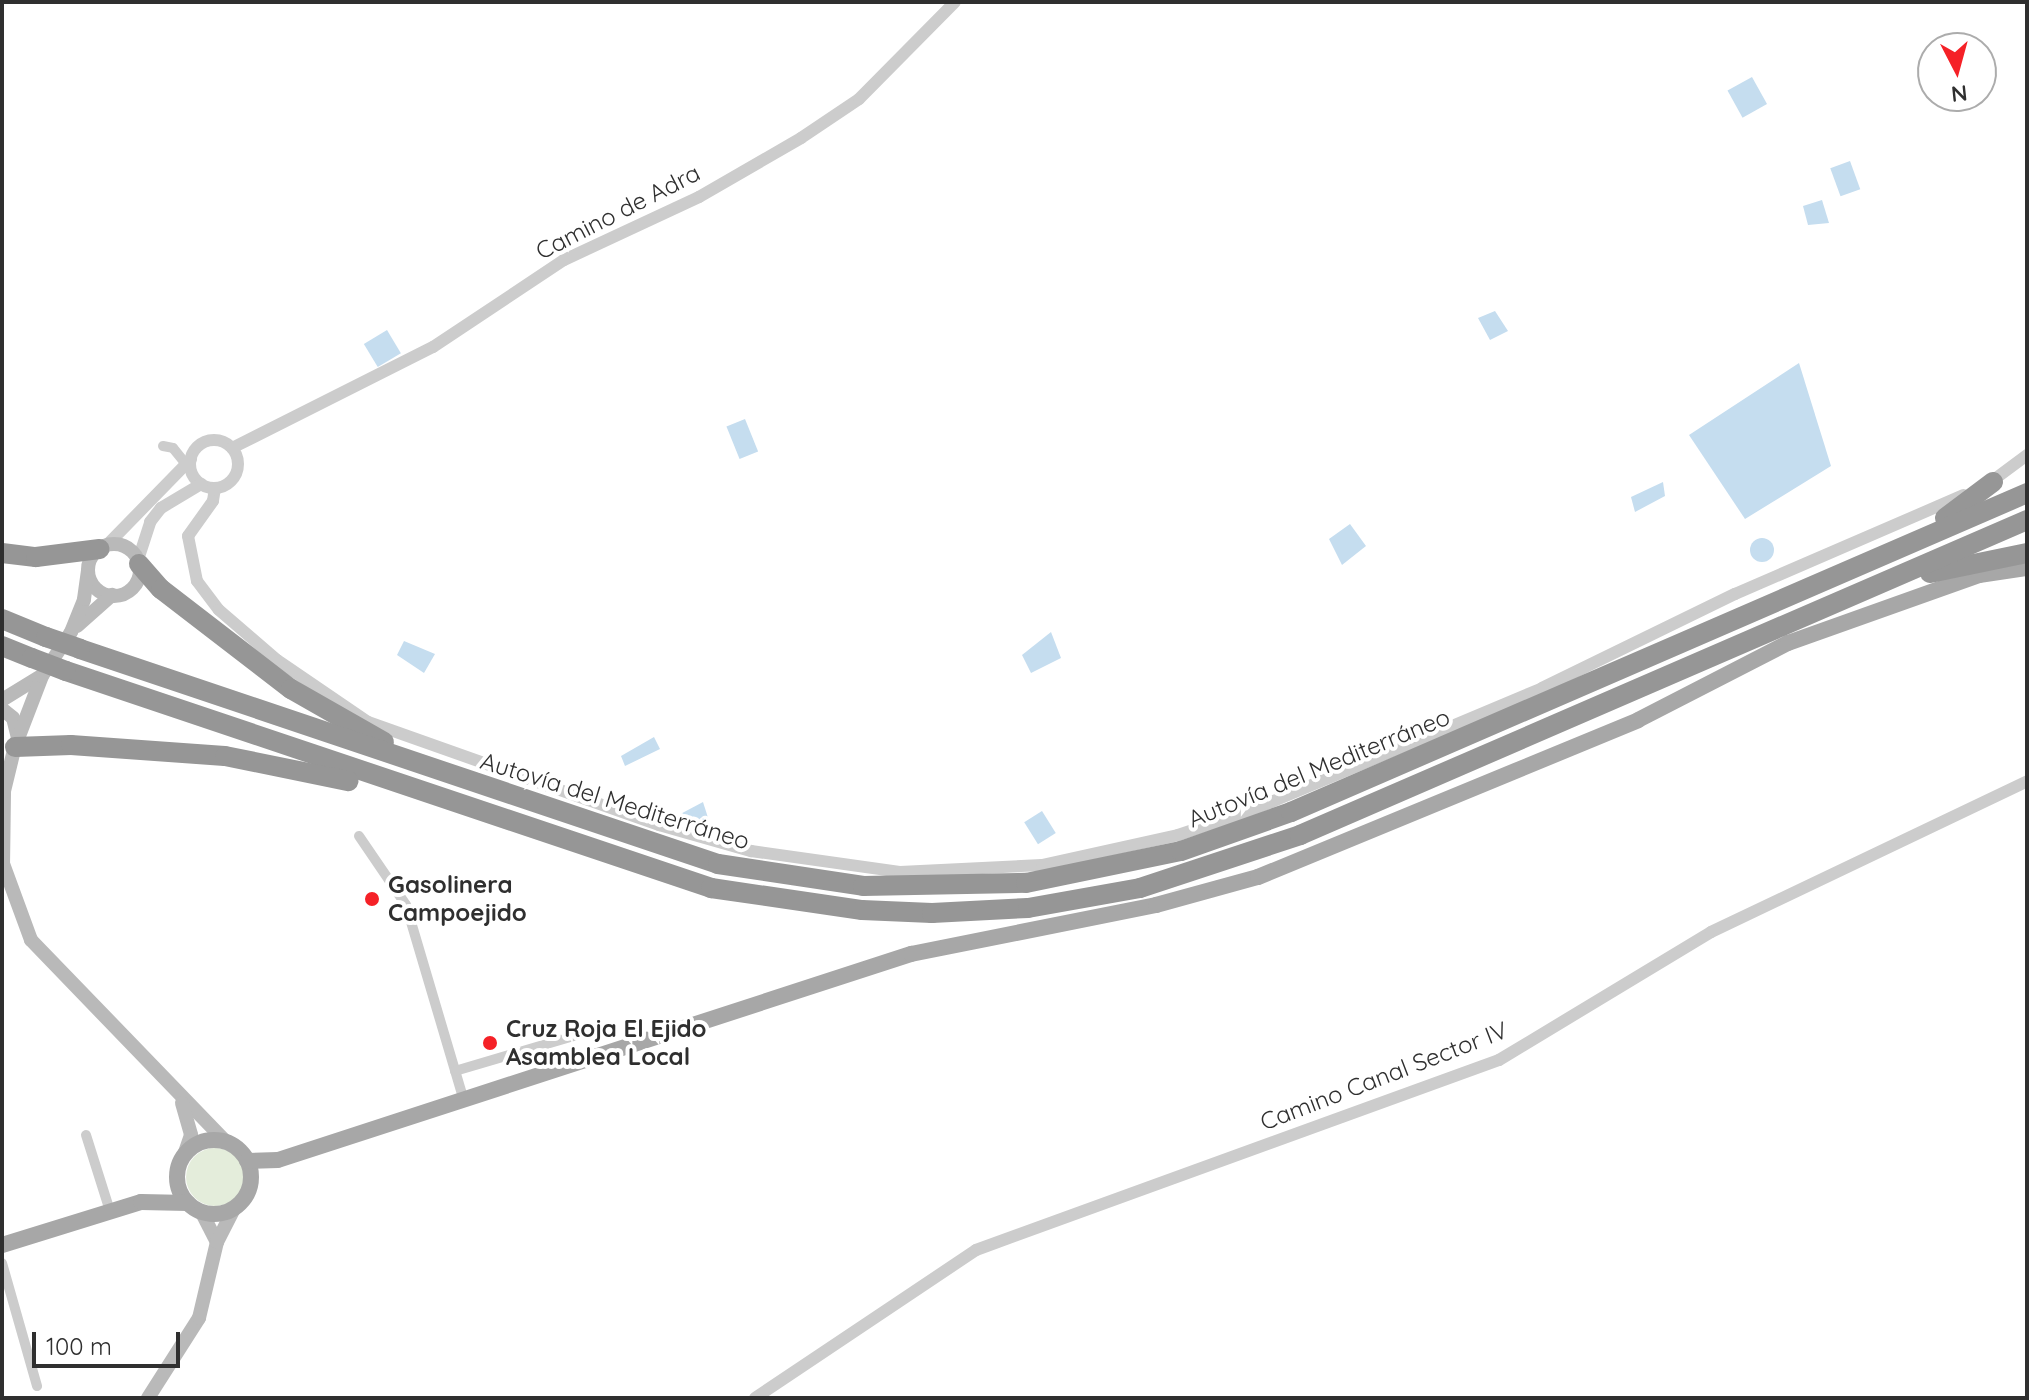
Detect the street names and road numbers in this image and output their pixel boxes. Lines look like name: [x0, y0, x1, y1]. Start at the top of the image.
street label: Camino de Adra: [531, 158, 705, 266]
street label: Autovía del Mediterráneo: [1184, 702, 1454, 834]
street label: Autovía del Mediterráneo: [477, 746, 753, 856]
street label: Camino Canal Sector IV: [1256, 1016, 1512, 1136]

